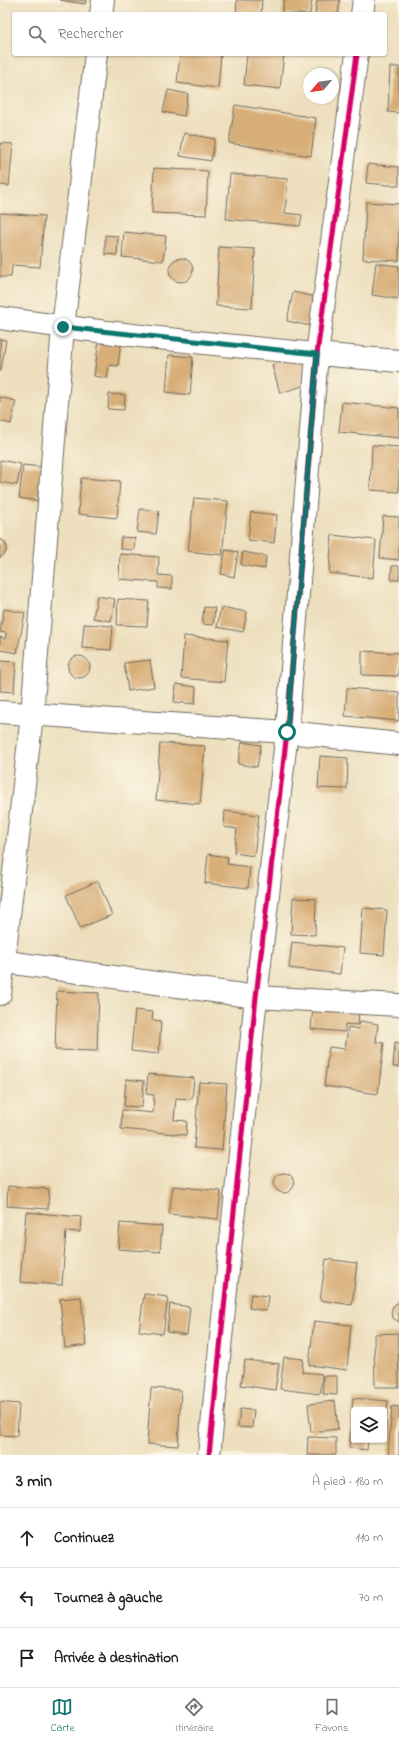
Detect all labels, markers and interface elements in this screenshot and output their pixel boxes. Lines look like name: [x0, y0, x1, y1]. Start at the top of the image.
search box: [12, 12, 387, 56]
icon: search: [26, 23, 48, 45]
text: Rechercher: [58, 23, 123, 45]
north arrow: [303, 68, 339, 104]
route end: [54, 318, 72, 336]
route start: [278, 723, 296, 741]
map controls: [351, 1407, 387, 1443]
button: layers: [351, 1407, 387, 1443]
text: 3 min: [16, 1469, 52, 1494]
text: À pied · 180 m: [312, 1472, 383, 1491]
icon: ahead: [16, 1527, 38, 1549]
text: Continuez: [54, 1527, 114, 1549]
text: 110 m: [356, 1528, 383, 1547]
icon: left: [16, 1587, 38, 1609]
text: Tournez à gauche: [54, 1587, 162, 1609]
text: 70 m: [359, 1588, 383, 1607]
icon: arrive: [16, 1647, 38, 1669]
text: Arrivée à destination: [54, 1647, 179, 1669]
tab: Carte: [50, 1696, 74, 1736]
tab: Itinéraire: [175, 1696, 214, 1736]
tab: Favoris: [315, 1696, 349, 1736]

